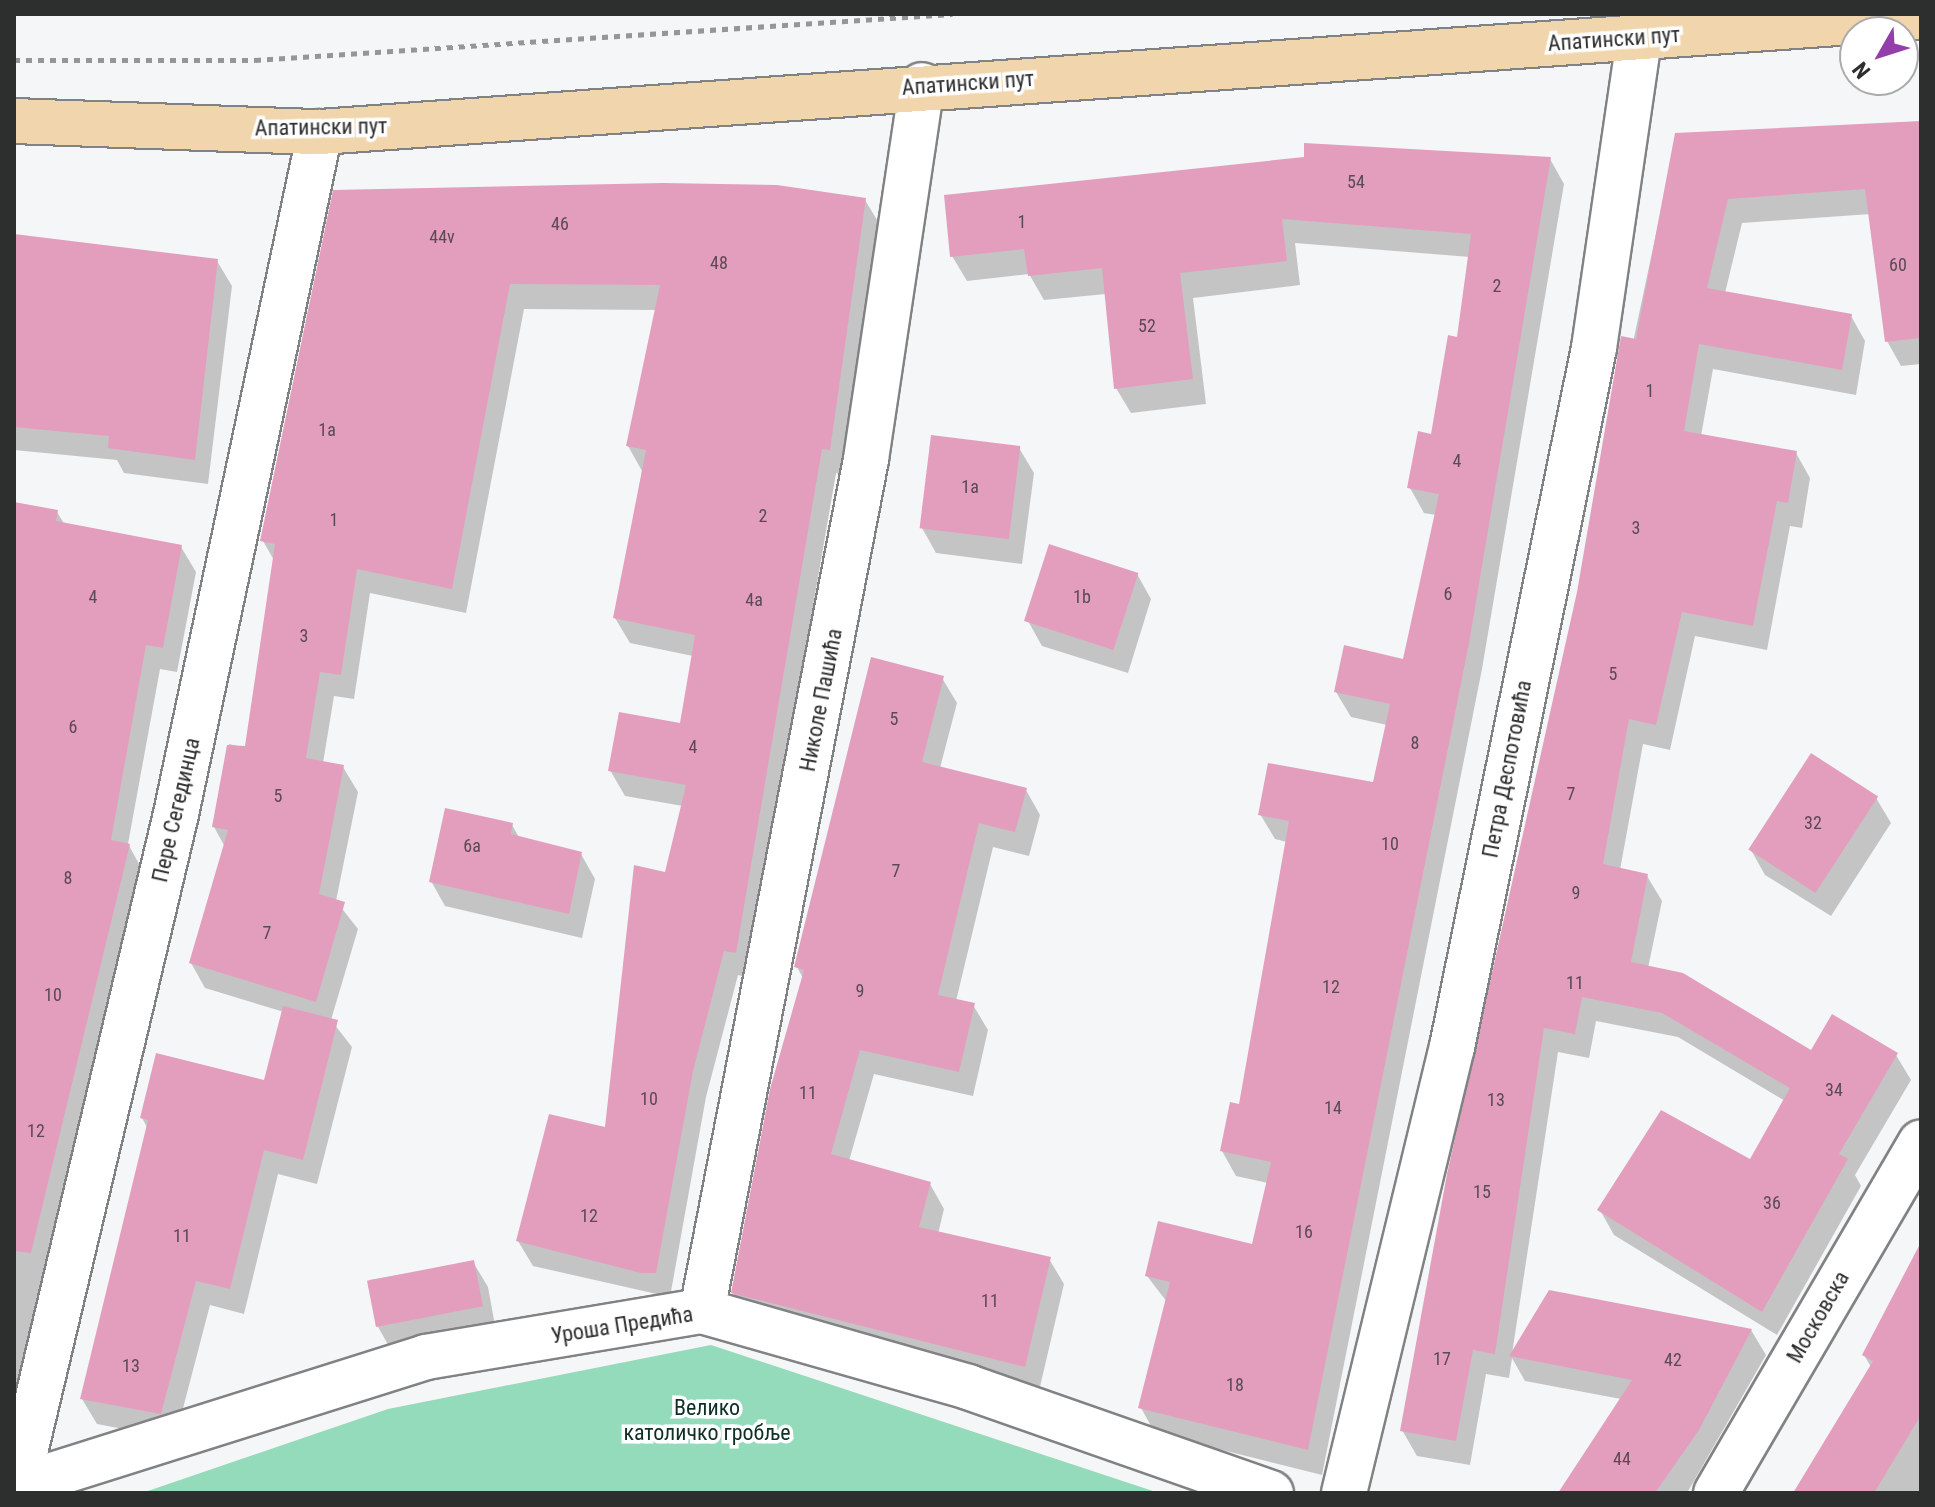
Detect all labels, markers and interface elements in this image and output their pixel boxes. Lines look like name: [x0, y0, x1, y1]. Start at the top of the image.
north arrow: [1839, 16, 1919, 96]
street label: Апатински пут: [1547, 21, 1681, 57]
text: N: [1848, 57, 1875, 83]
street label: Апатински пут: [901, 65, 1035, 101]
street label: Апатински пут: [254, 113, 388, 141]
house number: 54: [1347, 171, 1365, 193]
house number: 1: [1018, 211, 1026, 233]
house number: 46: [551, 213, 569, 235]
house number: 44v: [429, 226, 455, 248]
house number: 48: [710, 252, 728, 274]
house number: 60: [1889, 254, 1907, 276]
house number: 2: [1493, 275, 1501, 297]
house number: 52: [1138, 315, 1156, 337]
house number: 1: [1646, 380, 1654, 402]
house number: 1a: [318, 419, 336, 441]
house number: 4: [1453, 450, 1461, 472]
house number: 1a: [961, 476, 979, 498]
house number: 2: [759, 505, 767, 527]
house number: 1: [330, 509, 338, 531]
house number: 3: [1632, 517, 1640, 539]
house number: 6: [1444, 583, 1452, 605]
house number: 4: [89, 586, 97, 608]
house number: 1b: [1073, 586, 1091, 608]
house number: 4a: [745, 589, 763, 611]
house number: 3: [300, 625, 308, 647]
street label: Николе Пашића: [794, 626, 848, 774]
house number: 5: [1609, 663, 1617, 685]
street label: Петра Деспотовића: [1477, 678, 1537, 860]
house number: 5: [890, 708, 898, 730]
house number: 6: [69, 716, 77, 738]
house number: 8: [1411, 732, 1419, 754]
street label: Пере Сегединца: [147, 735, 205, 885]
house number: 4: [689, 736, 697, 758]
house number: 7: [1567, 783, 1575, 805]
house number: 5: [274, 785, 282, 807]
house number: 32: [1804, 812, 1822, 834]
house number: 10: [1381, 833, 1399, 855]
house number: 6a: [463, 835, 481, 857]
house number: 7: [892, 860, 900, 882]
house number: 8: [64, 867, 72, 889]
house number: 9: [1572, 882, 1580, 904]
house number: 7: [263, 922, 271, 944]
house number: 11: [1566, 972, 1584, 994]
house number: 12: [1322, 976, 1340, 998]
house number: 9: [856, 980, 864, 1002]
house number: 10: [44, 984, 62, 1006]
house number: 34: [1825, 1079, 1843, 1101]
house number: 11: [799, 1082, 817, 1104]
house number: 10: [640, 1088, 658, 1110]
house number: 13: [1487, 1089, 1505, 1111]
house number: 14: [1324, 1097, 1342, 1119]
house number: 12: [27, 1120, 45, 1142]
house number: 15: [1473, 1181, 1491, 1203]
house number: 36: [1763, 1192, 1781, 1214]
house number: 12: [580, 1205, 598, 1227]
house number: 16: [1295, 1221, 1313, 1243]
house number: 11: [173, 1225, 191, 1247]
street label: Московска: [1781, 1266, 1855, 1368]
house number: 11: [981, 1290, 999, 1312]
street label: Уроша Предића: [549, 1301, 695, 1349]
house number: 17: [1433, 1348, 1451, 1370]
house number: 42: [1664, 1349, 1682, 1371]
house number: 13: [122, 1355, 140, 1377]
house number: 18: [1226, 1374, 1244, 1396]
park label: Велико католичко гробље: [623, 1394, 791, 1446]
house number: 44: [1613, 1448, 1631, 1470]

